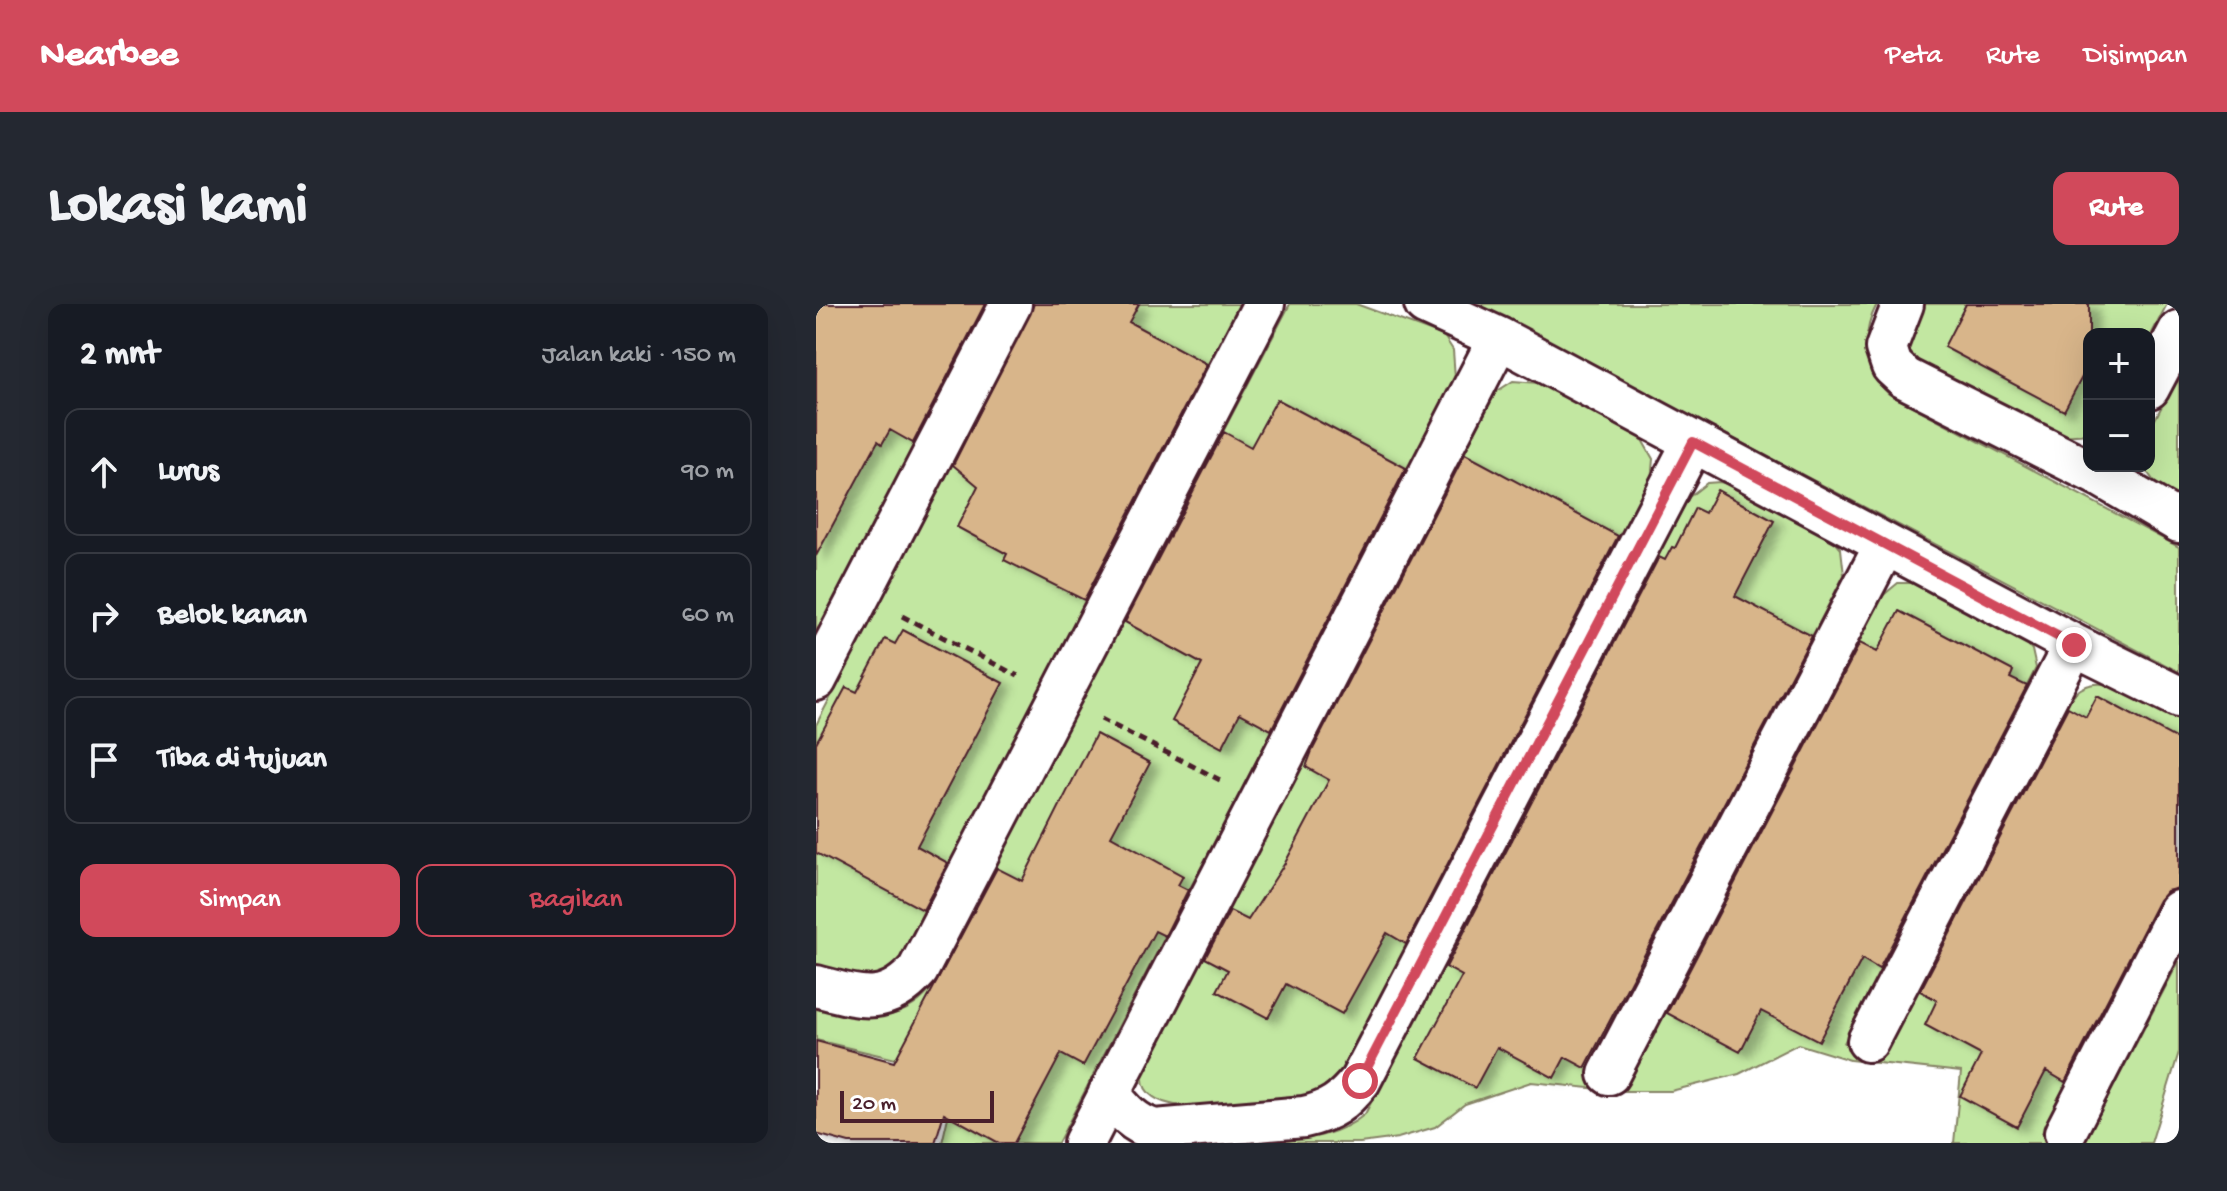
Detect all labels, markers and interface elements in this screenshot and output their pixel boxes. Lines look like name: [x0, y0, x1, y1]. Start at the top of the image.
text: Nearbee: [40, 34, 178, 78]
text: Peta: [1885, 40, 1942, 73]
text: Rute: [1986, 40, 2040, 73]
text: Disimpan: [2084, 40, 2187, 73]
button: Rute: [2053, 172, 2179, 245]
text: Lokasi kami: [48, 175, 308, 241]
map controls: [2083, 328, 2155, 472]
button: +: [2083, 328, 2155, 400]
text: 2 mnt: [80, 336, 159, 376]
text: Jalan kaki · 150 m: [542, 341, 736, 372]
button: −: [2083, 400, 2155, 472]
icon: ahead: [82, 450, 126, 494]
text: Lurus: [158, 455, 219, 490]
text: 90 m: [682, 457, 734, 488]
icon: right: [82, 594, 126, 638]
text: Belok kanan: [158, 599, 307, 634]
text: 60 m: [681, 601, 734, 632]
route end: [2056, 627, 2092, 663]
icon: arrive: [82, 738, 126, 782]
text: Tiba di tujuan: [158, 743, 327, 778]
button: Simpan: [80, 864, 400, 937]
button: Bagikan: [416, 864, 736, 937]
route start: [1342, 1063, 1378, 1099]
scale bar: [840, 1087, 994, 1123]
text: 20 m: [852, 1092, 896, 1118]

